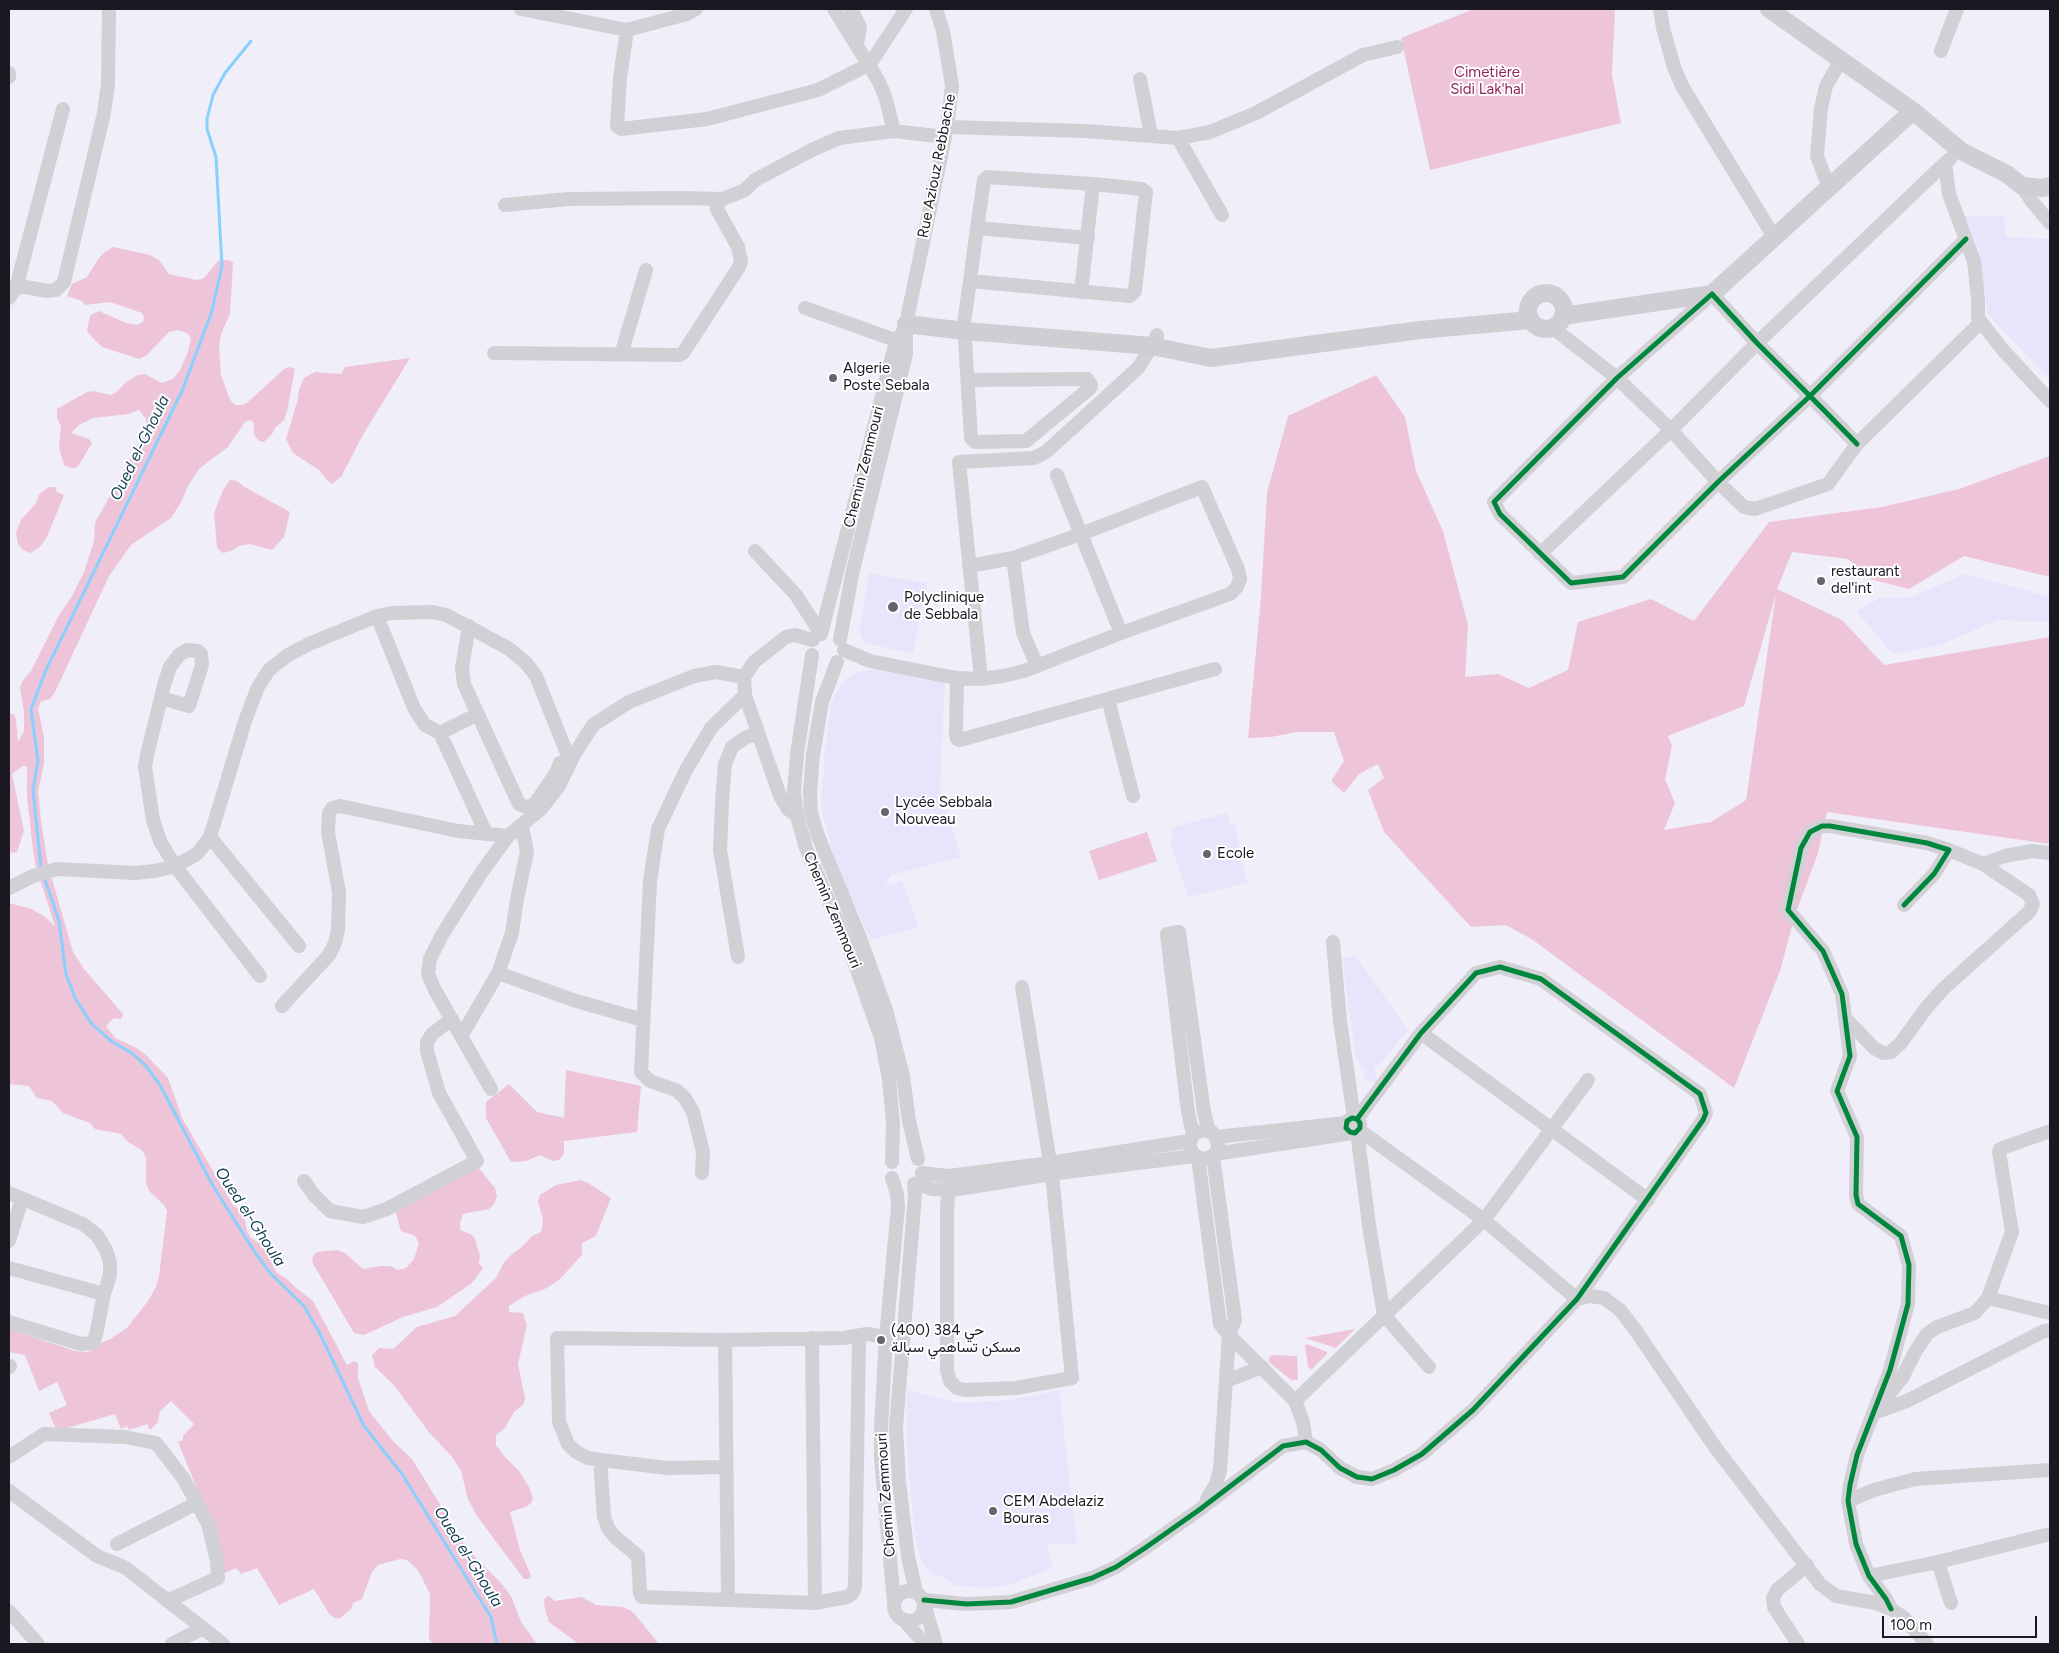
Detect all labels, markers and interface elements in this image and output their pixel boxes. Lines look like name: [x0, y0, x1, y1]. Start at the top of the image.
park label: Cimetière Sidi Lak'hal: [1450, 64, 1524, 99]
street label: Rue Aziouz Rebbache: [914, 92, 960, 240]
place label: Algerie Poste Sebala: [843, 360, 930, 395]
marker: Algerie Poste Sebala: [827, 372, 839, 384]
water label: Oued el-Ghoula: [106, 392, 174, 504]
street label: Chemin Zemmouri: [840, 404, 888, 530]
place label: restaurant del'int: [1831, 563, 1900, 598]
marker: restaurant del'int: [1815, 575, 1827, 587]
place label: Polyclinique de Sebbala: [904, 589, 984, 624]
marker: Polyclinique de Sebbala: [886, 600, 900, 614]
place label: Lycée Sebbala Nouveau: [895, 794, 992, 829]
marker: Lycée Sebbala Nouveau: [879, 806, 891, 818]
place label: Ecole: [1217, 845, 1254, 863]
marker: Ecole: [1201, 848, 1213, 860]
street label: Chemin Zemmouri: [799, 849, 865, 971]
water label: Oued el-Ghoula: [211, 1164, 289, 1270]
place label: حي 384 (400) مسكن تساهمي سبالة: [891, 1322, 1021, 1357]
marker: حي 384 (400) مسكن تساهمي سبالة: [875, 1334, 887, 1346]
street label: Chemin Zemmouri: [873, 1432, 899, 1558]
place label: CEM Abdelaziz Bouras: [1003, 1493, 1104, 1528]
water label: Oued el-Ghoula: [429, 1503, 507, 1611]
marker: CEM Abdelaziz Bouras: [987, 1505, 999, 1517]
scale bar: [1884, 1606, 2039, 1638]
text: 100 m: [1890, 1616, 1932, 1634]

